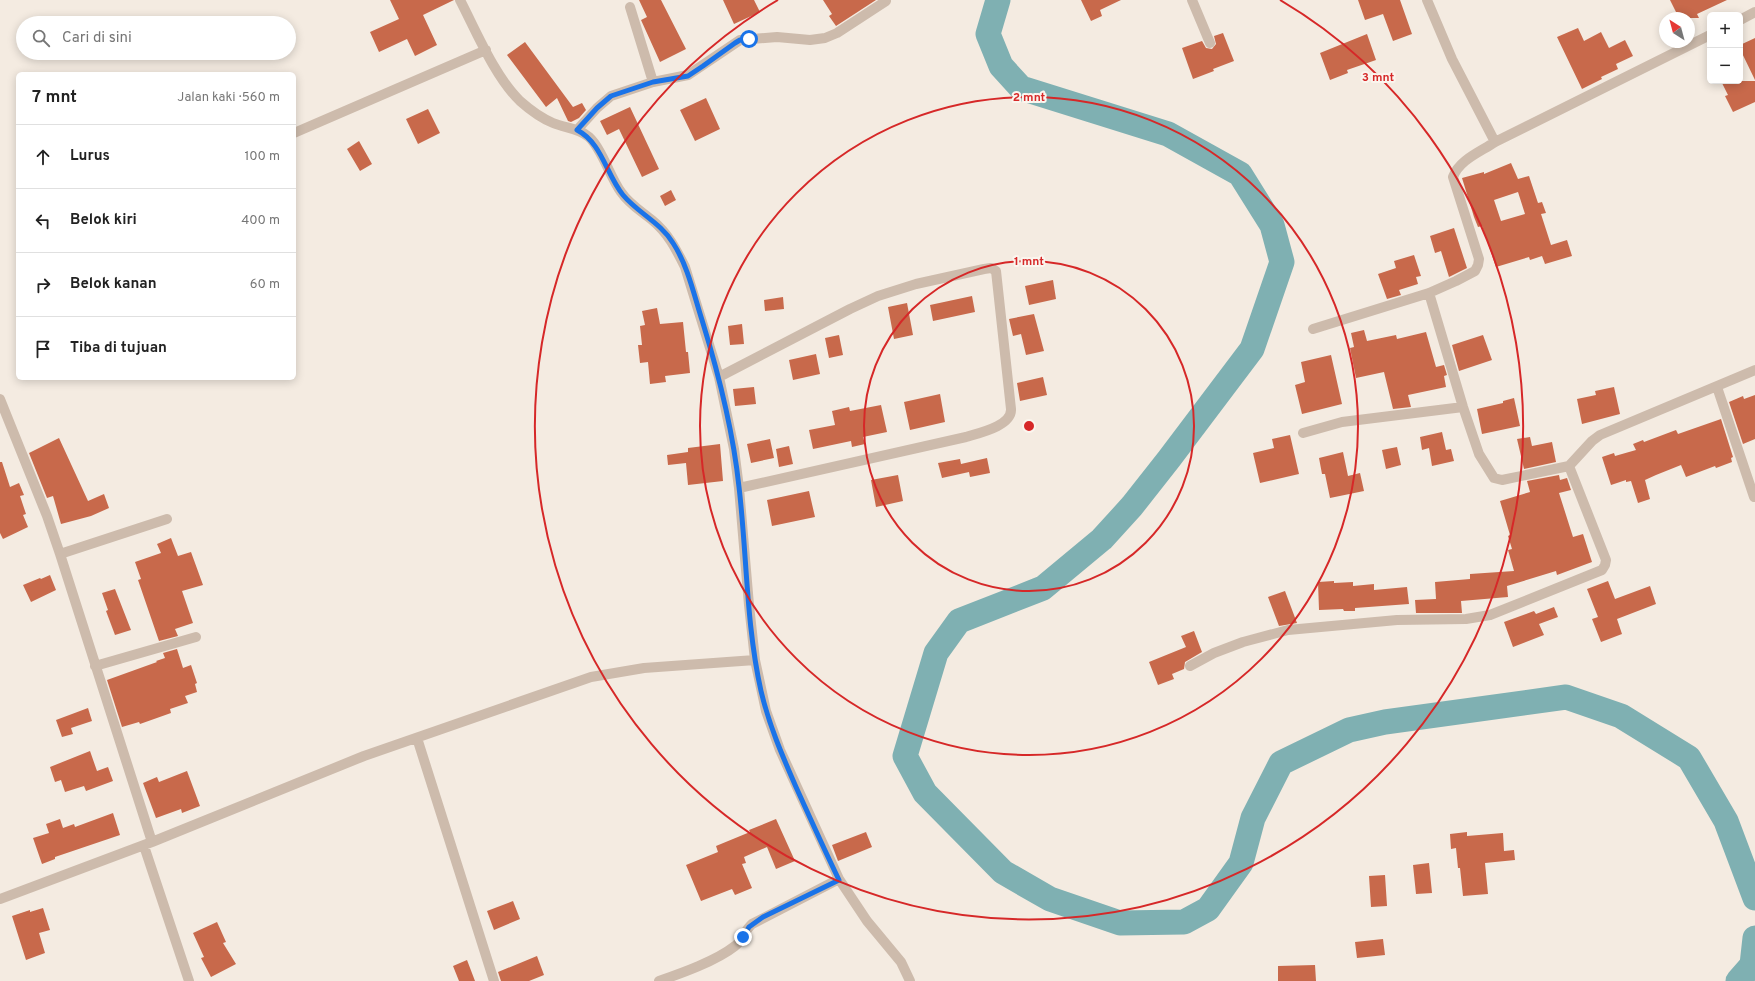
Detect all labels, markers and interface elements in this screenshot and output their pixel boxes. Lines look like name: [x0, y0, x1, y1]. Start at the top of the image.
north arrow: [1659, 12, 1695, 48]
map controls: [1707, 12, 1743, 84]
button: +: [1707, 12, 1743, 48]
search box: [16, 16, 296, 60]
icon: search: [30, 27, 52, 49]
text: Cari di sini: [62, 29, 132, 48]
route start: [740, 30, 758, 48]
button: −: [1707, 48, 1743, 84]
text: 3 mnt: [1362, 70, 1394, 86]
text: 7 mnt: [32, 87, 77, 109]
text: Jalan kaki · 560 m: [177, 90, 280, 106]
text: 2 mnt: [1013, 90, 1046, 106]
icon: ahead: [32, 146, 54, 168]
text: Lurus: [70, 147, 110, 166]
text: 100 m: [244, 149, 280, 165]
icon: left: [32, 210, 54, 232]
text: Belok kiri: [70, 211, 137, 230]
text: 400 m: [241, 213, 280, 229]
text: 1 mnt: [1014, 254, 1044, 270]
icon: right: [32, 274, 54, 296]
text: Belok kanan: [70, 275, 157, 294]
text: 60 m: [250, 277, 280, 293]
icon: arrive: [32, 338, 54, 360]
text: Tiba di tujuan: [70, 339, 167, 358]
centre of rings: [1022, 419, 1036, 433]
route end: [734, 928, 752, 946]

